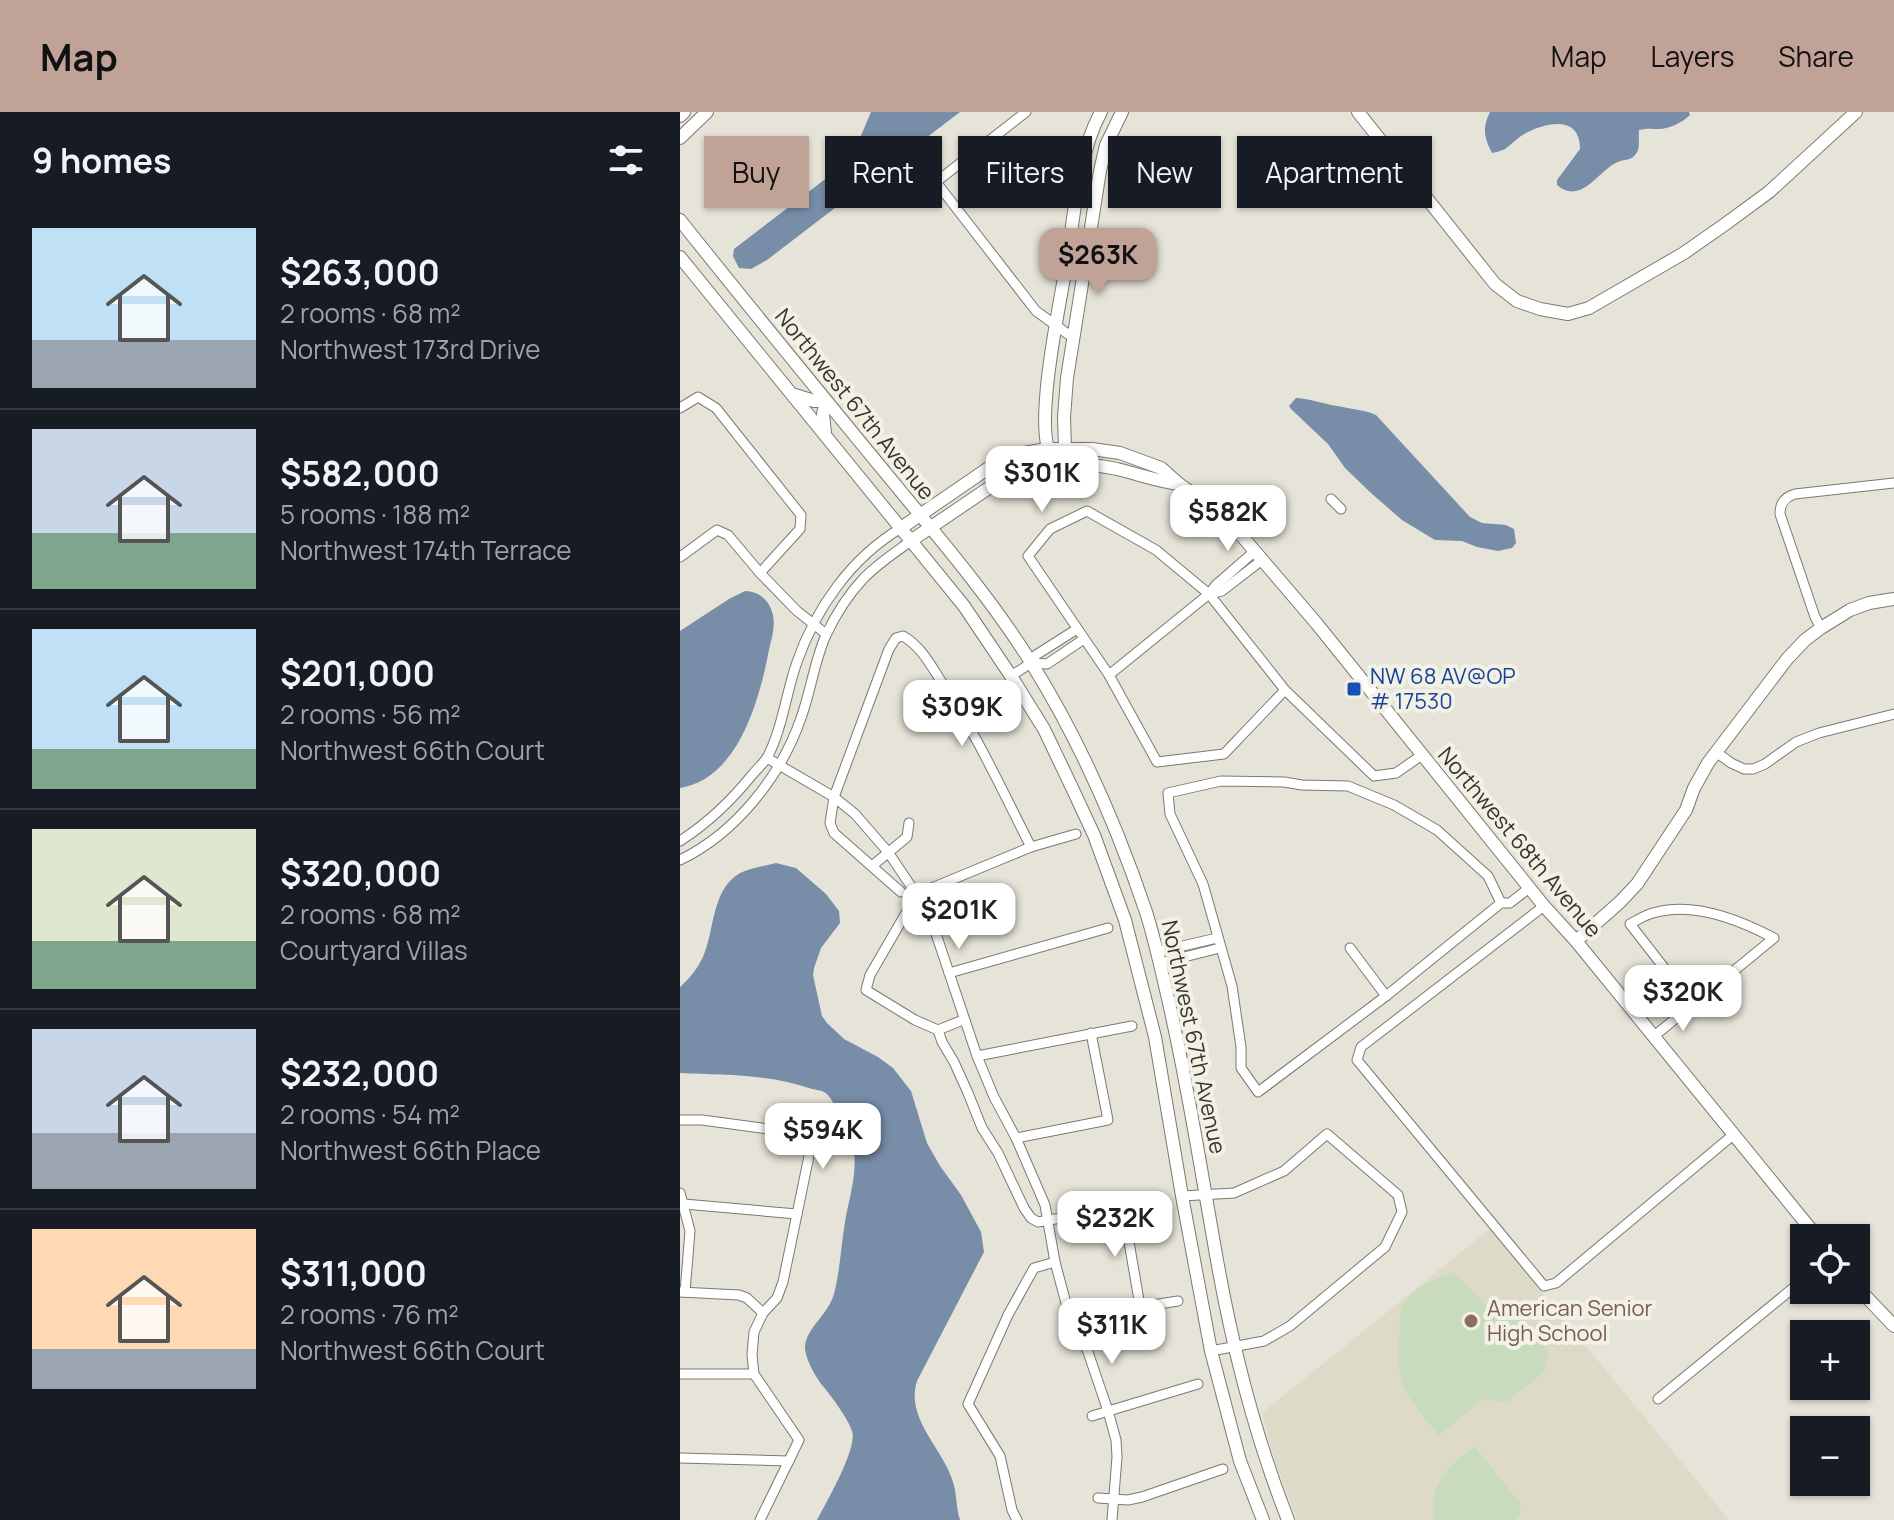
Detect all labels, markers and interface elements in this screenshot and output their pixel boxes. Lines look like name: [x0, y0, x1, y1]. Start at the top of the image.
text: Map: [40, 30, 118, 82]
text: Map: [1551, 37, 1607, 75]
text: Layers: [1651, 37, 1734, 75]
text: Share: [1778, 37, 1854, 75]
chip: Buy: [704, 136, 809, 208]
chip: Rent: [825, 136, 942, 208]
chip: Filters: [958, 136, 1092, 208]
chip: New: [1108, 136, 1221, 208]
chip: Apartment: [1237, 136, 1432, 208]
text: 9 homes: [32, 137, 171, 183]
icon: filters: [604, 138, 648, 182]
pin: $263K: [1042, 228, 1154, 296]
text: $263K: [1058, 236, 1138, 272]
text: $263,000: [280, 249, 440, 295]
icon: home: [96, 260, 192, 356]
text: 2 rooms · 68 m²: [280, 295, 461, 331]
street label: Northwest 67th Avenue: [768, 302, 942, 506]
text: Northwest 173rd Drive: [280, 331, 540, 367]
pin: $301K: [986, 446, 1098, 514]
text: $582,000: [280, 450, 440, 496]
text: $301K: [1004, 454, 1080, 490]
icon: home: [96, 461, 192, 557]
pin: $582K: [1172, 485, 1284, 553]
text: $582K: [1188, 493, 1268, 529]
text: 5 rooms · 188 m²: [280, 496, 470, 532]
text: Northwest 174th Terrace: [280, 532, 571, 568]
text: $201,000: [280, 650, 435, 696]
icon: home: [96, 661, 192, 757]
place label: NW 68 AV@OP # 17530: [1370, 661, 1516, 716]
pin: $309K: [906, 680, 1018, 748]
marker: NW 68 AV@OP # 17530: [1345, 680, 1363, 698]
text: $309K: [921, 688, 1003, 724]
text: 2 rooms · 56 m²: [280, 696, 461, 732]
text: Northwest 66th Court: [280, 732, 545, 768]
street label: Northwest 68th Avenue: [1431, 740, 1609, 944]
text: $320,000: [280, 850, 441, 896]
icon: home: [96, 861, 192, 957]
pin: $201K: [903, 883, 1015, 951]
text: $201K: [920, 891, 998, 927]
text: 2 rooms · 68 m²: [280, 896, 461, 932]
street label: Northwest 67th Avenue: [1155, 917, 1233, 1157]
text: Courtyard Villas: [280, 932, 468, 968]
pin: $320K: [1627, 965, 1739, 1033]
text: $320K: [1643, 973, 1723, 1009]
text: $232,000: [280, 1050, 439, 1096]
icon: home: [96, 1061, 192, 1157]
text: 2 rooms · 54 m²: [280, 1096, 460, 1132]
pin: $594K: [767, 1103, 879, 1171]
text: $594K: [783, 1111, 863, 1147]
text: Northwest 66th Place: [280, 1132, 541, 1168]
pin: $232K: [1059, 1191, 1171, 1259]
text: $232K: [1075, 1199, 1155, 1235]
map controls: [1790, 1224, 1870, 1496]
button: locate: [1790, 1224, 1870, 1304]
text: $311,000: [280, 1250, 427, 1296]
icon: home: [96, 1261, 192, 1357]
place label: American Senior High School: [1487, 1293, 1653, 1348]
text: 2 rooms · 76 m²: [280, 1296, 459, 1332]
pin: $311K: [1056, 1298, 1168, 1366]
text: $311K: [1076, 1306, 1148, 1342]
marker: American Senior High School: [1462, 1312, 1480, 1330]
button: +: [1790, 1320, 1870, 1400]
text: Northwest 66th Court: [280, 1332, 545, 1368]
button: −: [1790, 1416, 1870, 1496]

